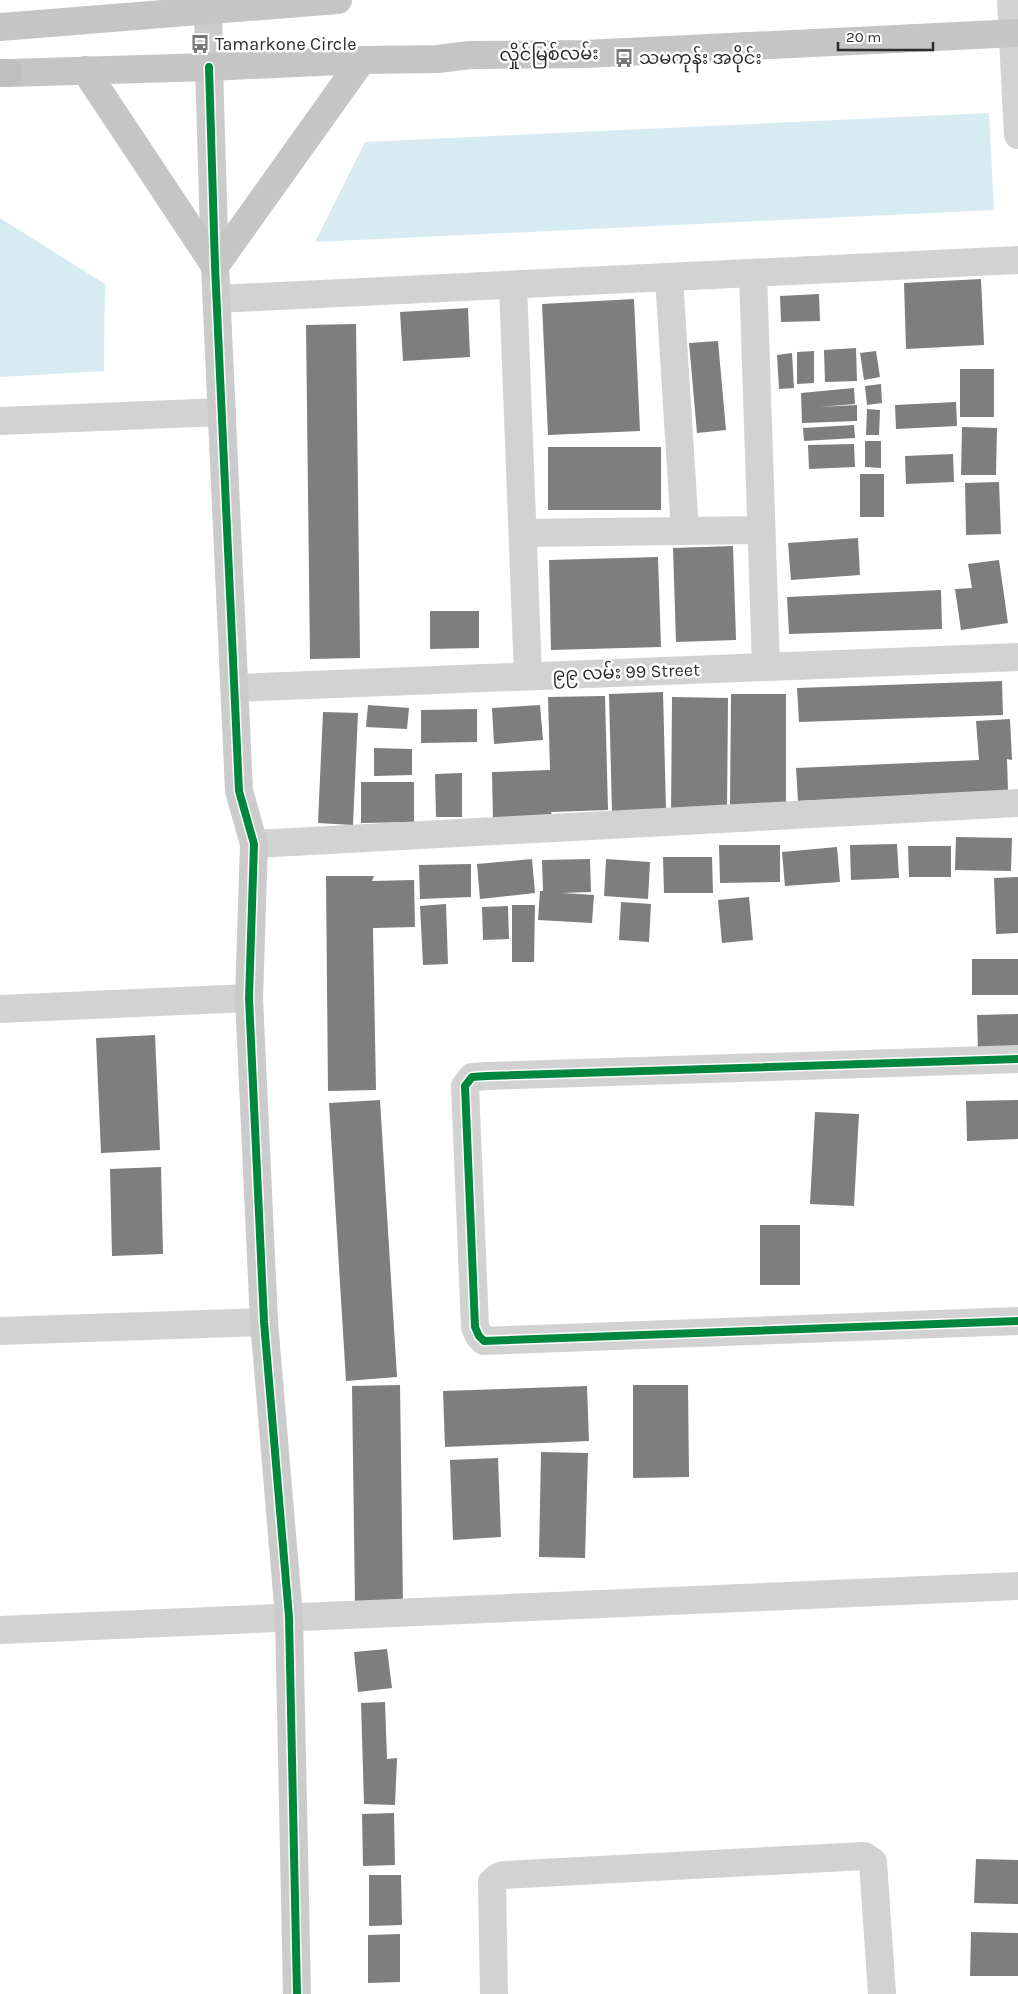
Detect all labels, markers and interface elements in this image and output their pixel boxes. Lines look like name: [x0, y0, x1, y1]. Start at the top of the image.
scale bar: [838, 20, 933, 52]
text: 20 m: [846, 28, 881, 46]
bus stop icon: Tamarkone Circle: [189, 33, 211, 55]
place label: Tamarkone Circle: [215, 33, 356, 55]
street label: လှိုင်မြစ်လမ်း: [499, 39, 599, 70]
place label: သမကုန်း အဝိုင်း: [639, 44, 762, 73]
bus stop icon: သမကုန်း အဝိုင်း: [613, 47, 635, 69]
street label: ၉၉ လမ်း 99 Street: [552, 656, 701, 690]

